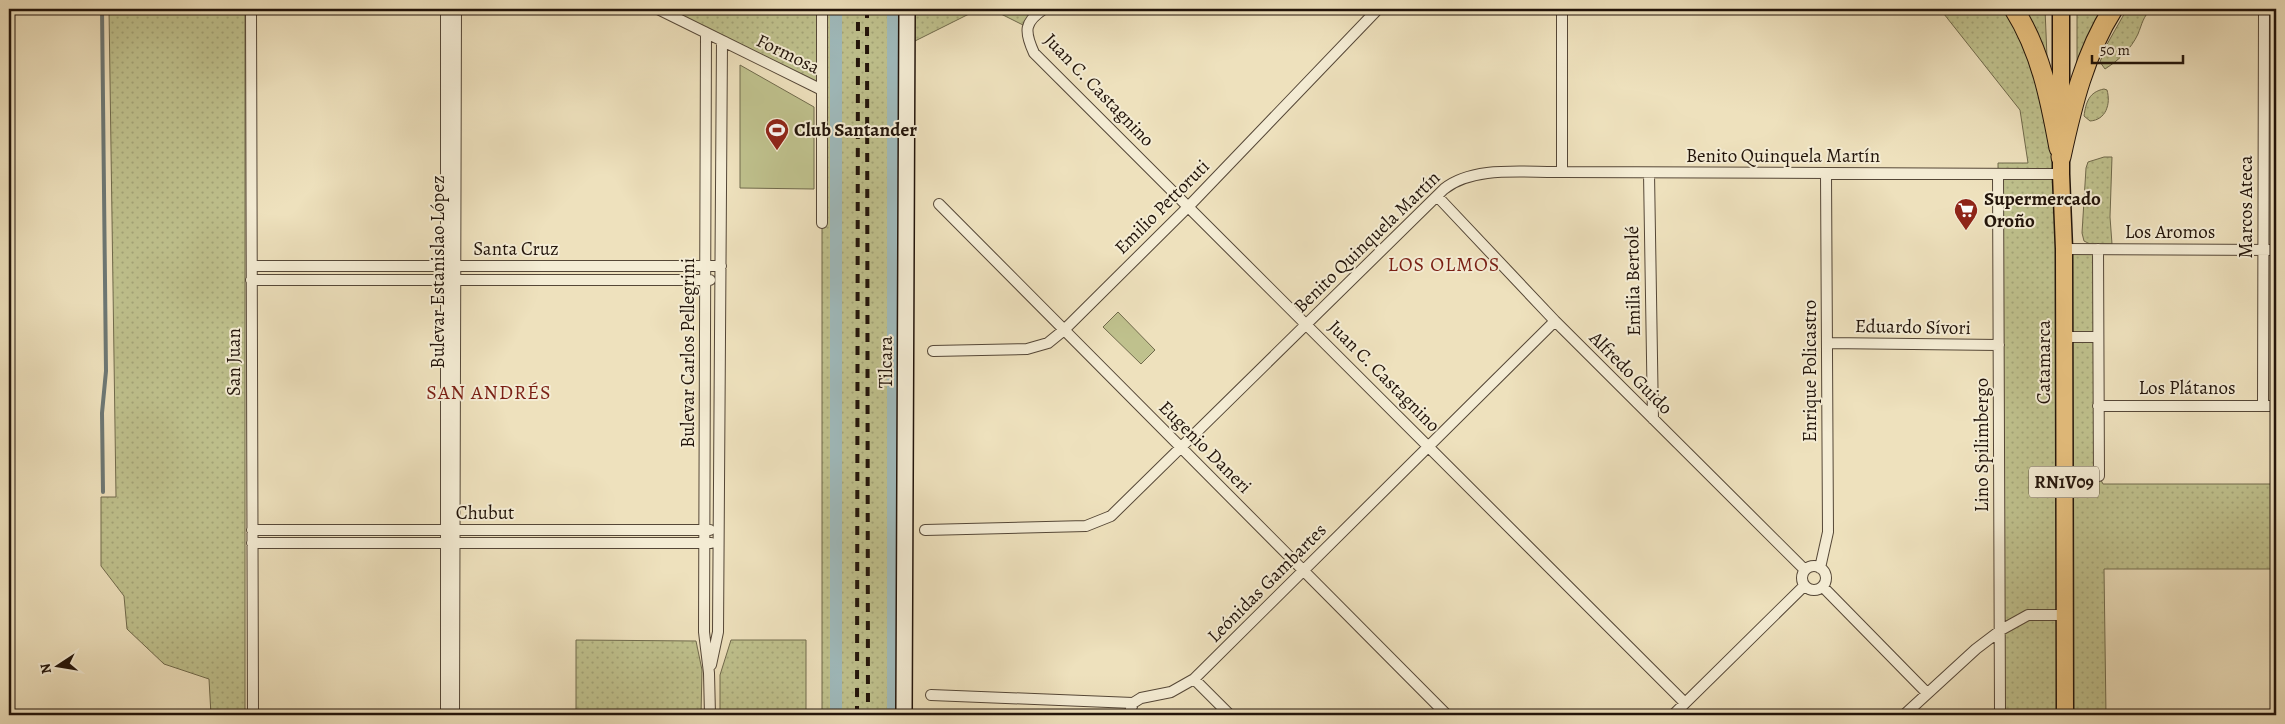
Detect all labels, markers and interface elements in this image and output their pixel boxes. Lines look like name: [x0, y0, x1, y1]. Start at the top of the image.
street label: Juan C. Castagnino: [1038, 27, 1160, 153]
street label: Formosa: [752, 28, 824, 81]
scale bar: [2092, 32, 2184, 64]
text: 50 m: [2100, 40, 2130, 60]
sports icon: Club Santander: [764, 117, 790, 151]
place label: Club Santander: [794, 117, 917, 143]
street label: Benito Quinquela Martín: [1686, 143, 1880, 169]
street label: Emilio Pettoruti: [1109, 154, 1215, 260]
street label: Marcos Ateca: [2233, 155, 2259, 259]
street label: Benito Quinquela Martín: [1288, 165, 1446, 319]
street label: Bulevar Estanislao López: [425, 175, 451, 369]
place label: Supermercado Oroño: [1984, 186, 2101, 234]
supermarket icon: Supermercado Oroño: [1953, 197, 1979, 231]
street label: Los Aromos: [2125, 219, 2215, 245]
street label: Emilia Bertolé: [1619, 226, 1647, 336]
street label: Santa Cruz: [473, 236, 559, 262]
district label: LOS OLMOS: [1388, 251, 1500, 278]
street label: Bulevar Carlos Pellegrini: [675, 258, 701, 448]
street label: Enrique Policastro: [1797, 300, 1823, 442]
street label: Eduardo Sívori: [1855, 313, 1971, 341]
street label: Juan C. Castagnino: [1322, 314, 1446, 438]
street label: Catamarca: [2031, 320, 2057, 404]
street label: Alfredo Guido: [1583, 325, 1678, 420]
street label: San Juan: [221, 328, 247, 396]
street label: Tilcara: [873, 336, 899, 388]
street label: Los Plátanos: [2138, 375, 2236, 401]
street label: Lino Spilimbergo: [1969, 378, 1995, 512]
district label: SAN ANDRÉS: [426, 379, 552, 406]
street label: Eugenio Daneri: [1153, 395, 1257, 499]
road number: RN1V09: [2029, 467, 2099, 498]
street label: Chubut: [456, 500, 514, 526]
street label: Leónidas Gambartes: [1202, 518, 1332, 648]
north arrow: [32, 642, 82, 692]
text: N: [35, 662, 56, 676]

